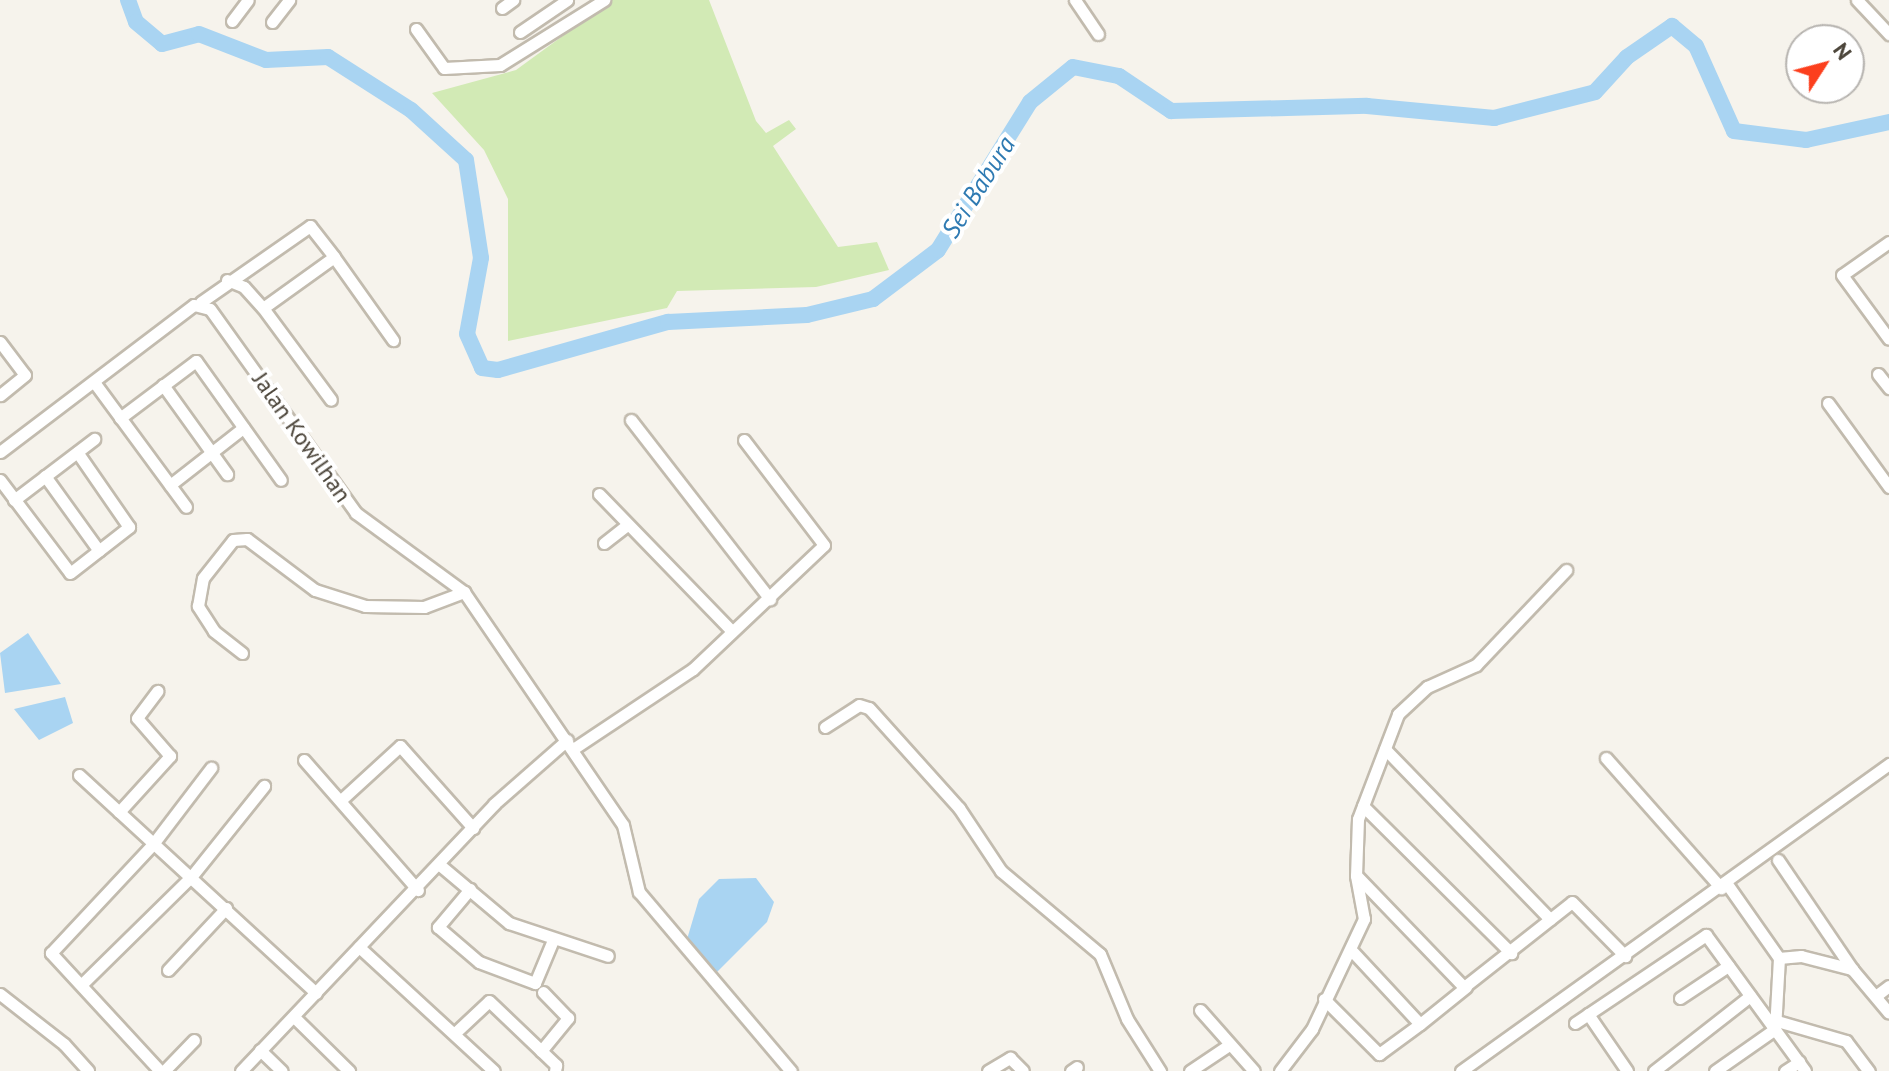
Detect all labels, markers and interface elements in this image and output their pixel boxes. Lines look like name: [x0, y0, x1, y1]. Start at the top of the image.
north arrow: [1785, 24, 1865, 104]
text: N: [1827, 37, 1858, 65]
water label: Sei Babura: [935, 130, 1021, 244]
street label: Jalan Kowilhan: [246, 366, 358, 508]

